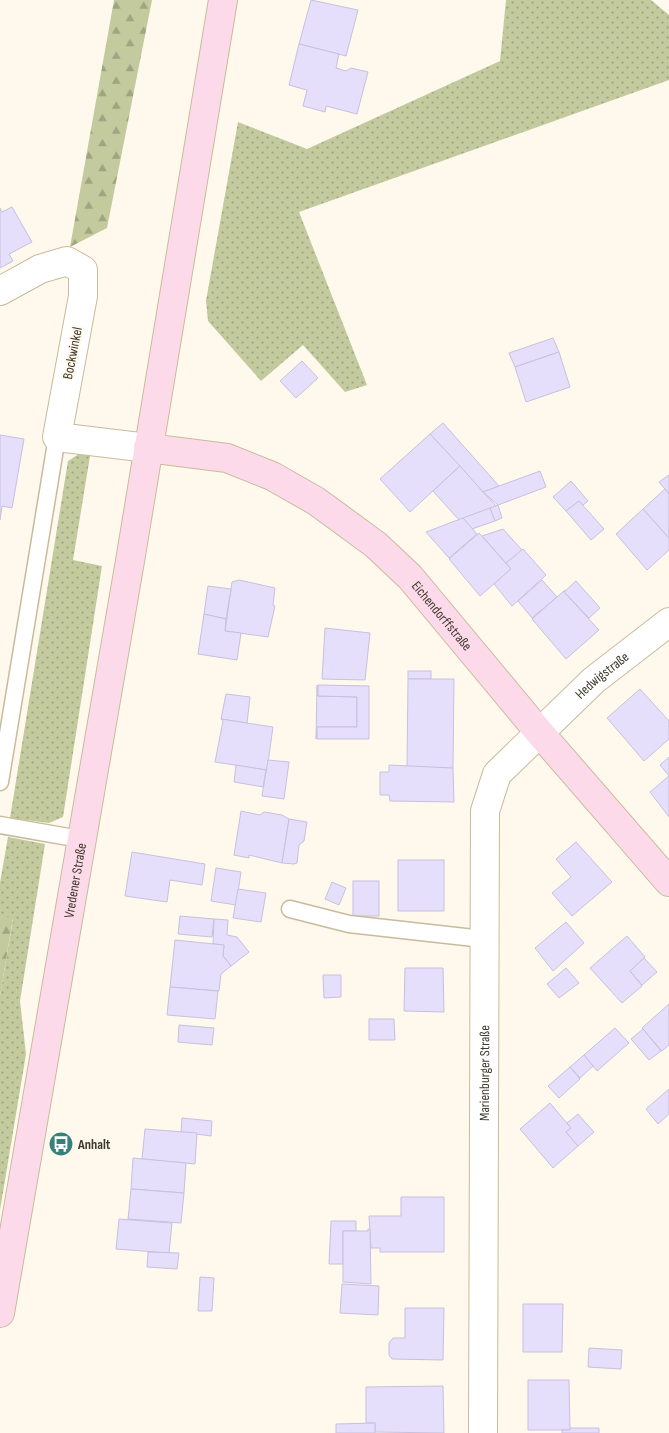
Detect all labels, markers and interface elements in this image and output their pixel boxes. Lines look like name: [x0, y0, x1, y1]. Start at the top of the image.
street label: Bockwinkel: [59, 326, 86, 381]
street label: Eichendorffstraße: [408, 578, 476, 654]
street label: Hedwigstraße: [572, 648, 632, 703]
street label: Vredener Straße: [60, 842, 90, 919]
street label: Marienburger Straße: [476, 1025, 493, 1121]
bus stop icon: Anhalt: [48, 1131, 74, 1157]
place label: Anhalt: [77, 1136, 111, 1153]

